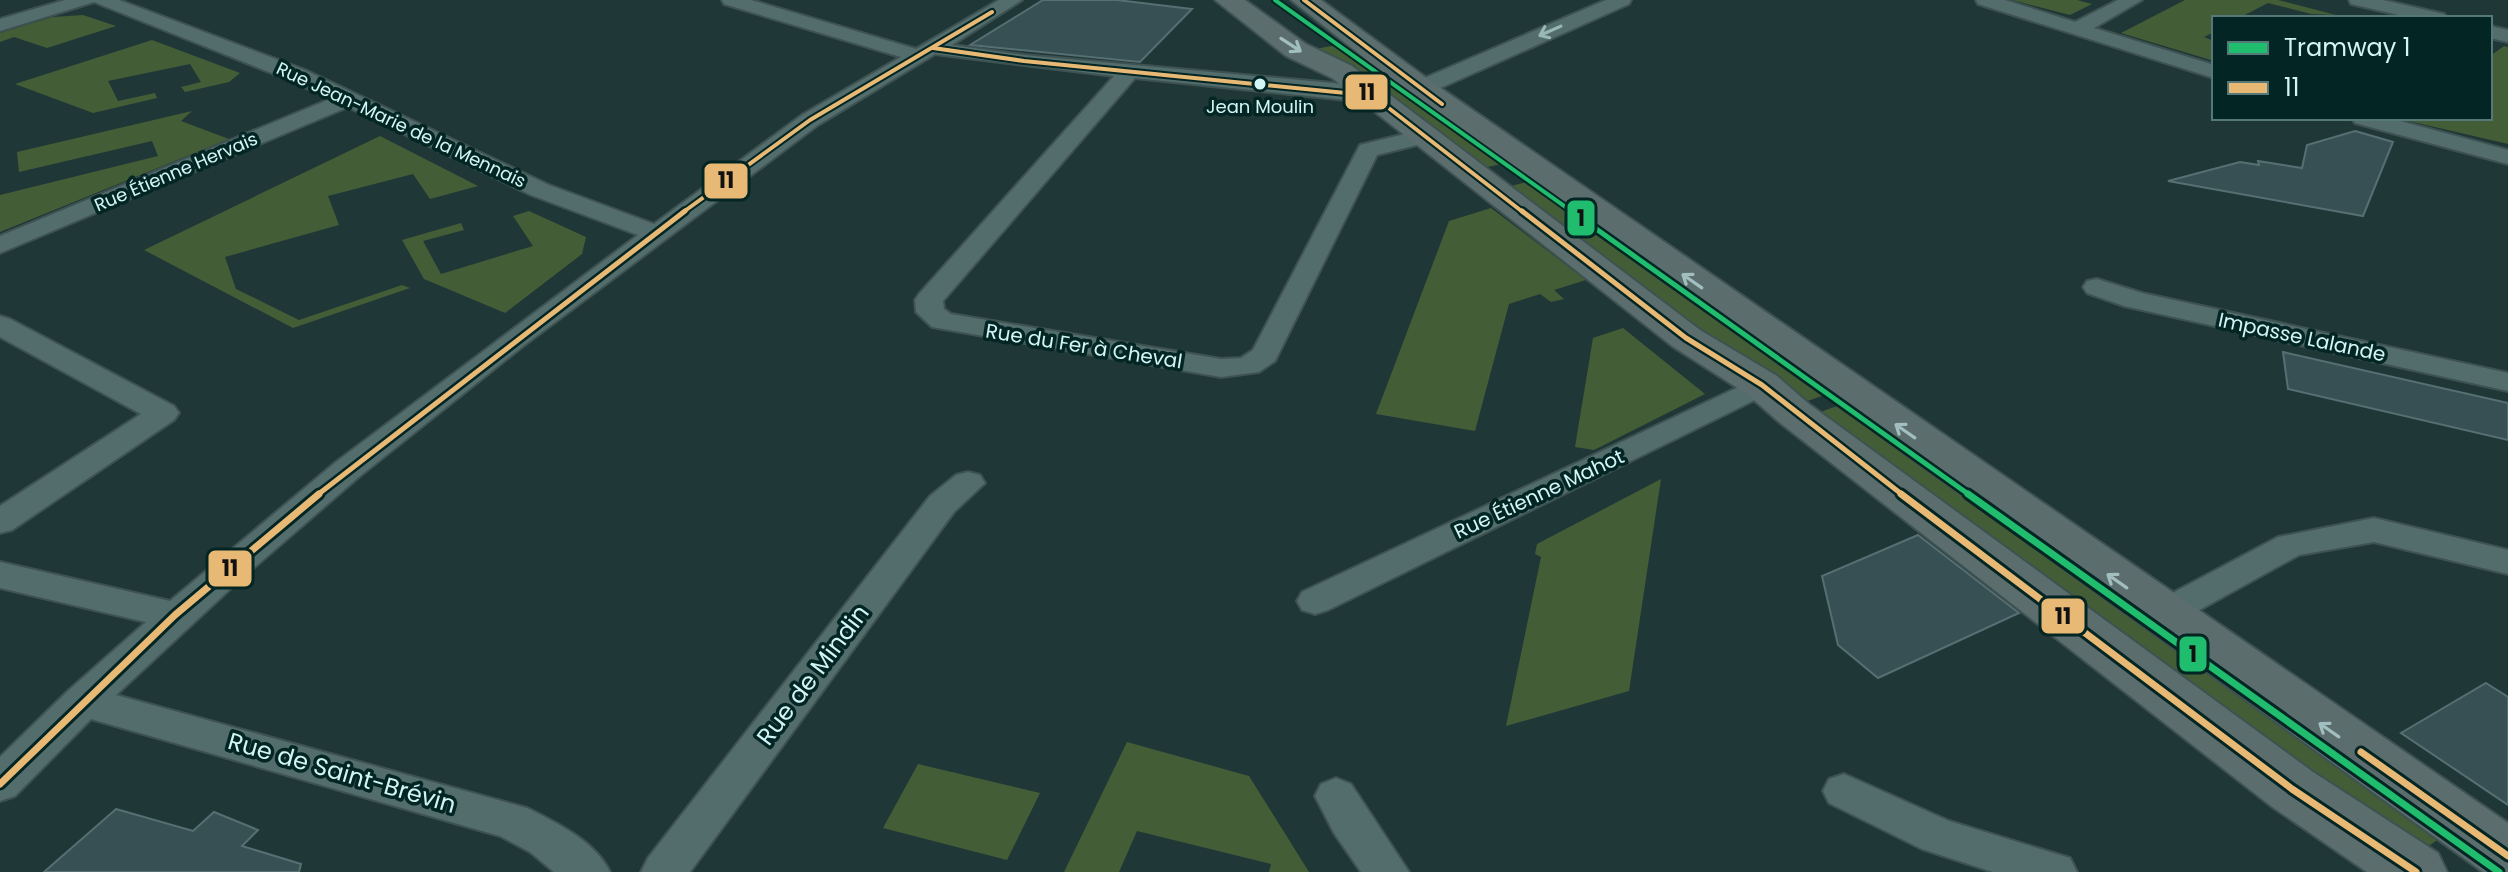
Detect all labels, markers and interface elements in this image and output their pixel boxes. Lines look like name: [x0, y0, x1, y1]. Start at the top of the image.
legend: [2212, 16, 2492, 120]
one-way arrow: [1538, 25, 1563, 40]
text: Tramway 1: [2284, 31, 2410, 64]
one-way arrow: [1279, 38, 1302, 54]
street label: Rue Jean-Marie de la Mennais: [272, 56, 530, 194]
text: 11: [2284, 71, 2299, 104]
line badge: 11: [1344, 73, 1389, 111]
marker: Jean Moulin: [1252, 76, 1268, 92]
text: 11: [1359, 77, 1375, 108]
place label: Jean Moulin: [1206, 94, 1314, 119]
street label: Rue Étienne Hervais: [90, 126, 261, 217]
line badge: 11: [703, 162, 749, 200]
text: 11: [718, 165, 734, 196]
line badge: 1: [1566, 199, 1596, 237]
text: 1: [1577, 203, 1585, 234]
one-way arrow: [1682, 272, 1704, 289]
street label: Impasse Lalande: [2216, 306, 2388, 368]
street label: Rue du Fer à Cheval: [984, 317, 1184, 375]
one-way arrow: [1894, 423, 1916, 439]
street label: Rue Étienne Mahot: [1449, 442, 1629, 546]
line badge: 11: [207, 549, 253, 588]
text: 11: [222, 553, 238, 584]
one-way arrow: [2106, 573, 2128, 589]
line badge: 11: [2040, 597, 2086, 635]
street label: Rue de Mindin: [749, 598, 876, 752]
text: 11: [2055, 601, 2071, 632]
line badge: 1: [2178, 635, 2208, 673]
text: 1: [2189, 639, 2197, 670]
one-way arrow: [2319, 722, 2341, 739]
street label: Rue de Saint-Brévin: [224, 724, 460, 821]

